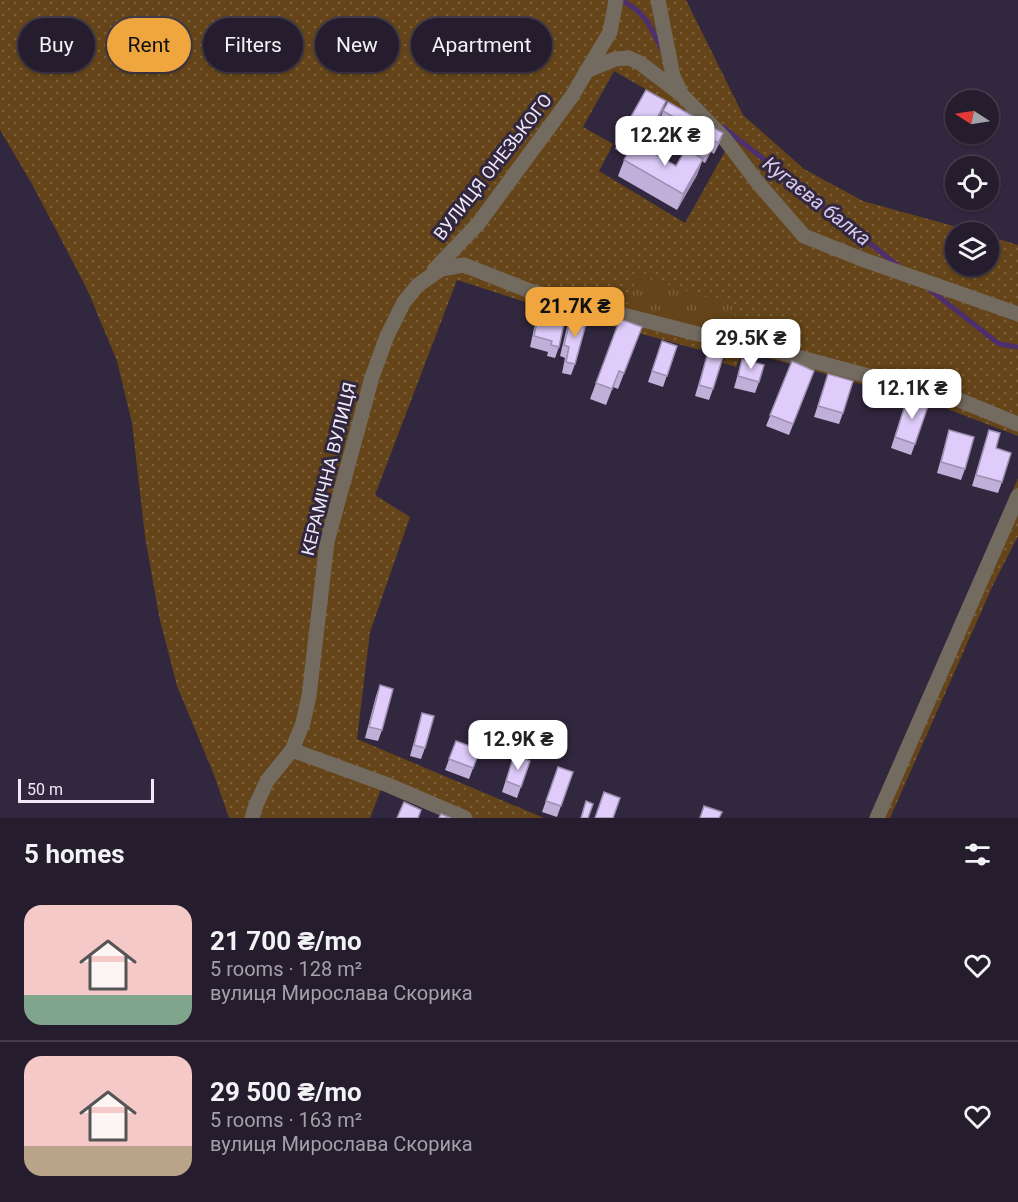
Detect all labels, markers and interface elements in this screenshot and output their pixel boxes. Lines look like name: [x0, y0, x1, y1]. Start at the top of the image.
chip: Buy: [18, 18, 95, 72]
chip: Rent: [107, 18, 191, 72]
chip: Filters: [203, 18, 303, 72]
chip: New: [315, 18, 399, 72]
chip: Apartment: [411, 18, 552, 72]
street label: ВУЛИЦЯ ОНЕЗЬКОГО: [429, 90, 556, 244]
north arrow: [945, 90, 999, 144]
map controls: [945, 90, 999, 276]
pin: 12.2K ₴: [610, 116, 720, 167]
text: 12.2K ₴: [629, 123, 701, 147]
water label: Кугаєва балка: [758, 151, 876, 251]
button: locate: [945, 156, 999, 210]
button: layers: [945, 222, 999, 276]
pin: 21.7K ₴: [520, 287, 630, 338]
text: 21.7K ₴: [539, 294, 611, 318]
pin: 29.5K ₴: [696, 319, 806, 370]
text: 29.5K ₴: [715, 326, 787, 350]
pin: 12.1K ₴: [857, 369, 967, 420]
text: 12.1K ₴: [876, 376, 948, 400]
street label: КЕРАМІЧНА ВУЛИЦЯ: [297, 380, 360, 558]
pin: 12.9K ₴: [463, 720, 573, 771]
text: 12.9K ₴: [482, 727, 554, 751]
scale bar: [18, 776, 154, 804]
text: 50 m: [27, 780, 63, 799]
icon: filters: [961, 838, 994, 871]
text: 5 homes: [24, 839, 125, 869]
text: 21 700 ₴/mo: [210, 926, 362, 956]
icon: home: [72, 929, 144, 1001]
icon: heart: [961, 949, 994, 982]
text: 5 rooms · 128 m²: [210, 957, 362, 981]
text: вулиця Мирослава Скорика: [210, 981, 473, 1005]
text: 29 500 ₴/mo: [210, 1077, 362, 1107]
icon: home: [72, 1080, 144, 1152]
icon: heart: [961, 1100, 994, 1133]
text: 5 rooms · 163 m²: [210, 1108, 362, 1132]
text: вулиця Мирослава Скорика: [210, 1132, 473, 1156]

